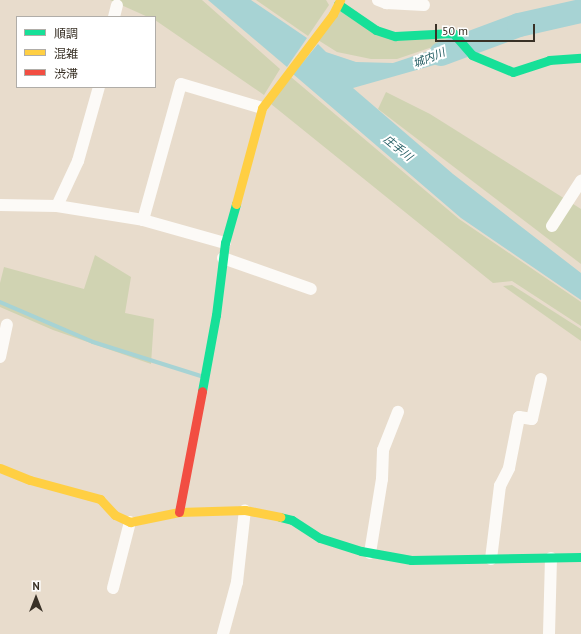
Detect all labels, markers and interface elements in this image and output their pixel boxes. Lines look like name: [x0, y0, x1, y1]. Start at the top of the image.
legend: [16, 16, 156, 88]
scale bar: [437, 16, 537, 42]
text: 50 m: [442, 23, 468, 38]
text: 順調: [54, 26, 78, 41]
text: 混雑: [54, 46, 78, 61]
water label: 城内川: [411, 46, 447, 70]
text: 渋滞: [54, 66, 78, 81]
water label: 庄手川: [381, 132, 415, 164]
north arrow: [16, 578, 56, 618]
text: N: [32, 579, 40, 593]

